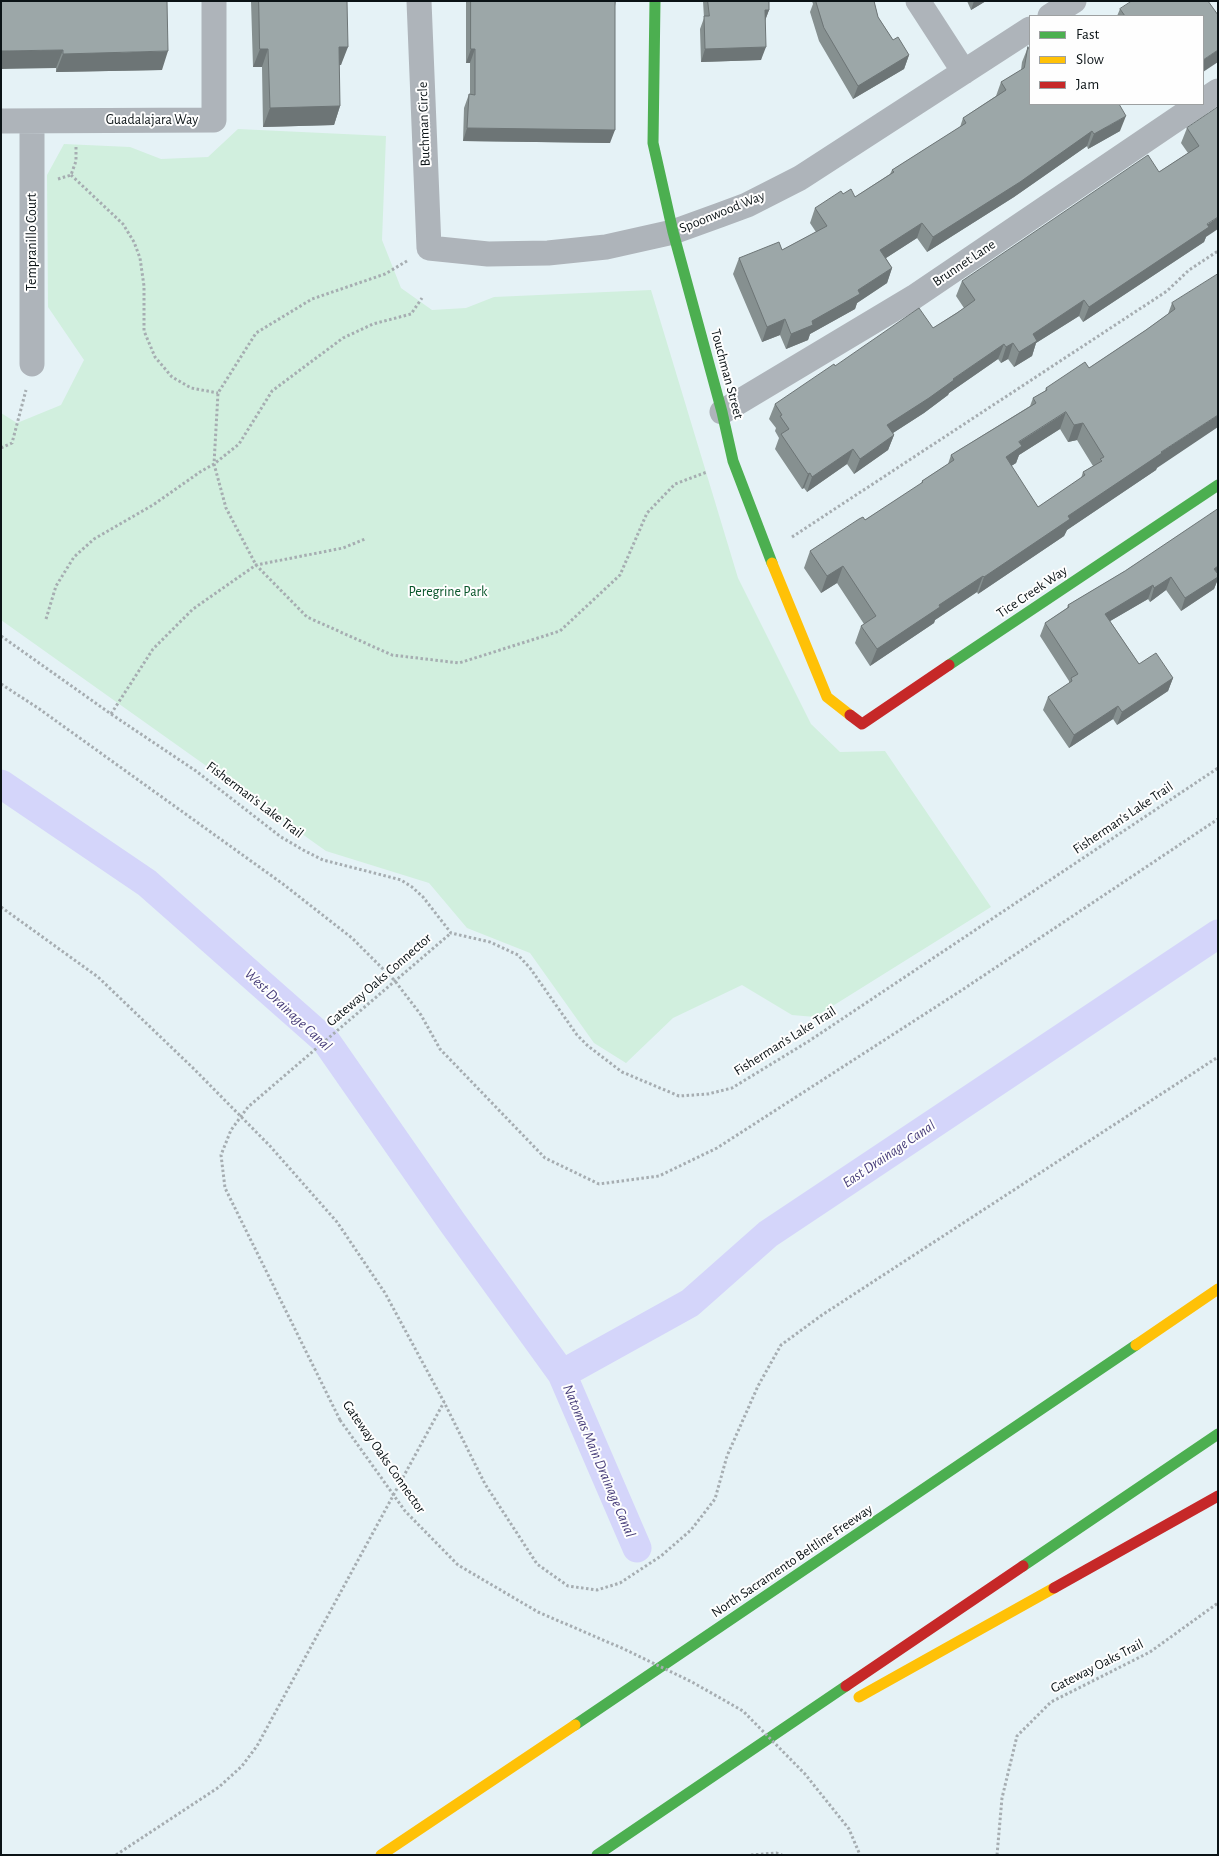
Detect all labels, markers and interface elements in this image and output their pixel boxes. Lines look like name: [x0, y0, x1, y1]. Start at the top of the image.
legend: [1029, 15, 1204, 105]
text: Fast: [1076, 27, 1099, 42]
text: Slow: [1076, 52, 1104, 67]
text: Jam: [1076, 77, 1099, 92]
street label: Buchman Circle: [414, 81, 434, 167]
street label: Guadalajara Way: [106, 112, 198, 128]
street label: Spoonwood Way: [677, 187, 767, 237]
street label: Tempranillo Court: [24, 193, 40, 291]
street label: Brunnet Lane: [929, 236, 999, 290]
street label: Touchman Street: [707, 327, 747, 421]
street label: Tice Creek Way: [994, 562, 1070, 622]
park label: Peregrine Park: [409, 584, 487, 600]
street label: Fisherman’s Lake Trail: [203, 758, 307, 842]
street label: Fisherman’s Lake Trail: [1070, 778, 1176, 858]
street label: Gateway Oaks Connector: [323, 930, 435, 1030]
water label: West Drainage Canal: [241, 965, 335, 1055]
street label: Fisherman’s Lake Trail: [731, 1003, 839, 1079]
water label: East Drainage Canal: [839, 1116, 939, 1192]
water label: Natomas Main Drainage Canal: [559, 1382, 639, 1540]
street label: Gateway Oaks Connector: [339, 1397, 429, 1517]
street label: North Sacramento Beltline Freeway: [708, 1501, 876, 1621]
street label: Gateway Oaks Trail: [1048, 1635, 1146, 1697]

